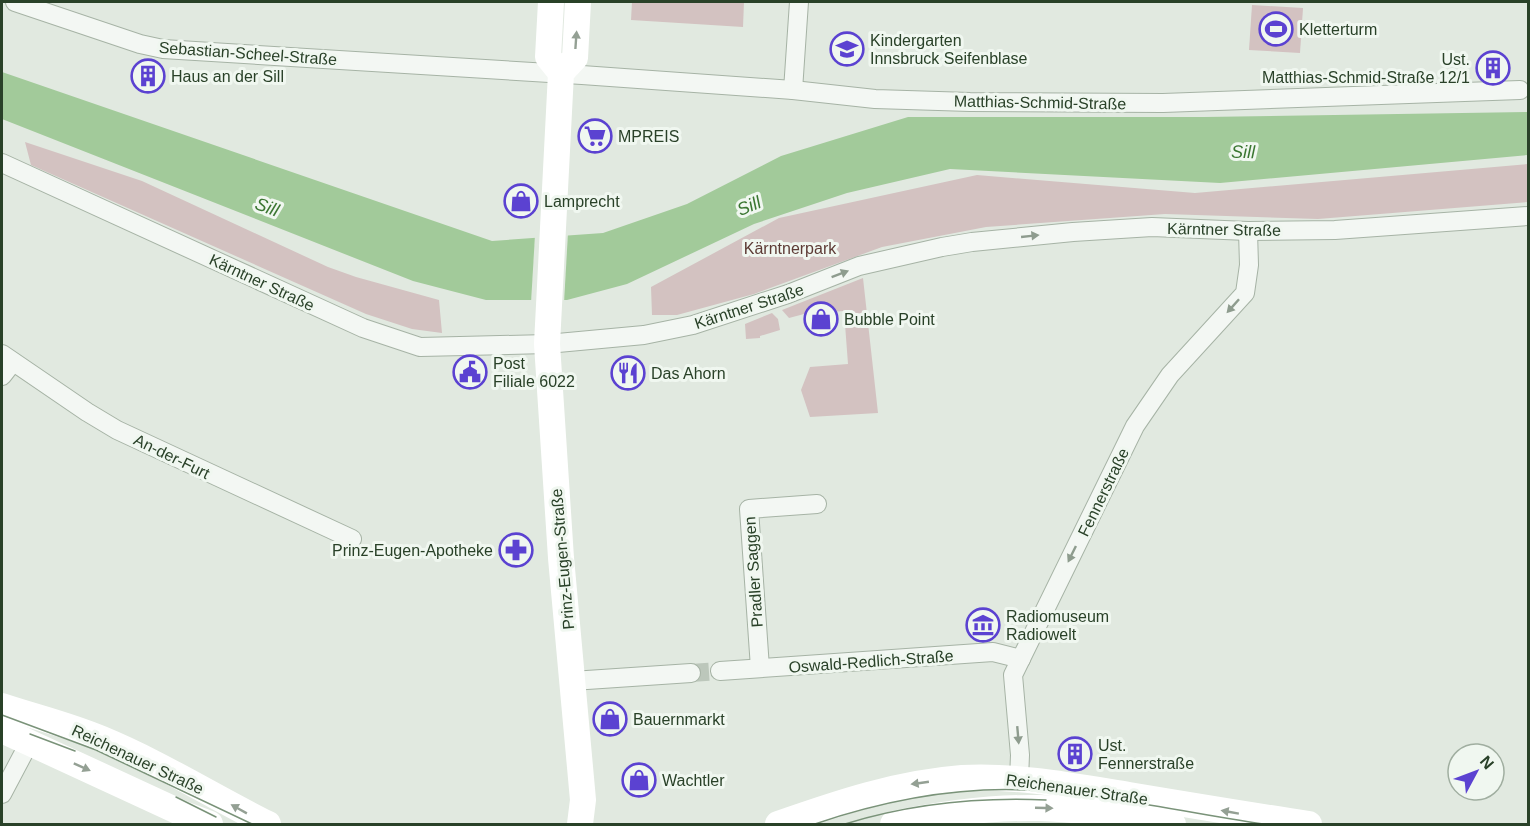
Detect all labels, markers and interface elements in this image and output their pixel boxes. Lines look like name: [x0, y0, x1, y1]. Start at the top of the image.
sports icon: Kletterturm: [1258, 11, 1294, 47]
place label: Kletterturm: [1299, 21, 1377, 38]
one-way arrow: [571, 31, 581, 50]
school or university icon: Kindergarten Innsbruck Seifenblase: [829, 31, 865, 67]
place label: Kindergarten Innsbruck Seifenblase: [870, 32, 1028, 67]
street label: Sebastian-Scheel-Straße: [158, 39, 338, 68]
building icon: Ust. Matthias-Schmid-Straße 12/1: [1475, 50, 1511, 86]
place label: Ust. Matthias-Schmid-Straße 12/1: [1262, 51, 1470, 86]
building icon: Haus an der Sill: [130, 58, 166, 94]
place label: Haus an der Sill: [171, 68, 284, 85]
street label: Matthias-Schmid-Straße: [954, 92, 1126, 113]
supermarket icon: MPREIS: [577, 118, 613, 154]
place label: MPREIS: [618, 128, 679, 145]
water label: Sill: [1231, 142, 1256, 162]
shop icon: Lamprecht: [503, 183, 539, 219]
water label: Sill: [734, 192, 765, 220]
water label: Sill: [252, 193, 283, 221]
place label: Lamprecht: [544, 193, 620, 210]
street label: Kärntner Straße: [1167, 220, 1281, 239]
one-way arrow: [1021, 231, 1040, 241]
park label: Kärntnerpark: [744, 240, 837, 257]
street label: Kärntner Straße: [207, 251, 317, 314]
one-way arrow: [831, 269, 849, 279]
street label: Kärntner Straße: [692, 281, 806, 332]
one-way arrow: [1226, 298, 1240, 313]
shop icon: Bubble Point: [803, 301, 839, 337]
place label: Bubble Point: [844, 311, 935, 328]
public building icon: Post Filiale 6022: [452, 354, 488, 390]
place label: Post Filiale 6022: [493, 355, 575, 390]
restaurant icon: Das Ahorn: [610, 355, 646, 391]
place label: Das Ahorn: [651, 365, 726, 382]
street label: An-der-Furt: [131, 431, 213, 482]
street label: Fennerstraße: [1075, 445, 1132, 539]
street label: Prinz-Eugen-Straße: [548, 488, 577, 630]
street label: Pradler Saggen: [741, 516, 766, 628]
pharmacy icon: Prinz-Eugen-Apotheke: [498, 532, 534, 568]
place label: Prinz-Eugen-Apotheke: [332, 542, 493, 559]
one-way arrow: [1068, 545, 1077, 562]
museum icon: Radiomuseum Radiowelt: [965, 607, 1001, 643]
place label: Radiomuseum Radiowelt: [1006, 608, 1109, 643]
street label: Oswald-Redlich-Straße: [788, 647, 954, 676]
shop icon: Bauernmarkt: [592, 701, 628, 737]
place label: Bauernmarkt: [633, 711, 725, 728]
street label: Reichenauer Straße: [69, 721, 206, 797]
one-way arrow: [1013, 725, 1023, 744]
building icon: Ust. Fennerstraße: [1057, 736, 1093, 772]
place label: Ust. Fennerstraße: [1098, 737, 1194, 772]
north arrow: [1446, 742, 1506, 802]
text: N: [1477, 753, 1497, 772]
shop icon: Wachtler: [621, 762, 657, 798]
one-way arrow: [73, 763, 91, 773]
street label: Reichenauer Straße: [1005, 771, 1149, 808]
place label: Wachtler: [662, 772, 725, 789]
one-way arrow: [911, 779, 930, 788]
one-way arrow: [230, 804, 247, 814]
one-way arrow: [1034, 804, 1053, 813]
one-way arrow: [1220, 807, 1239, 816]

